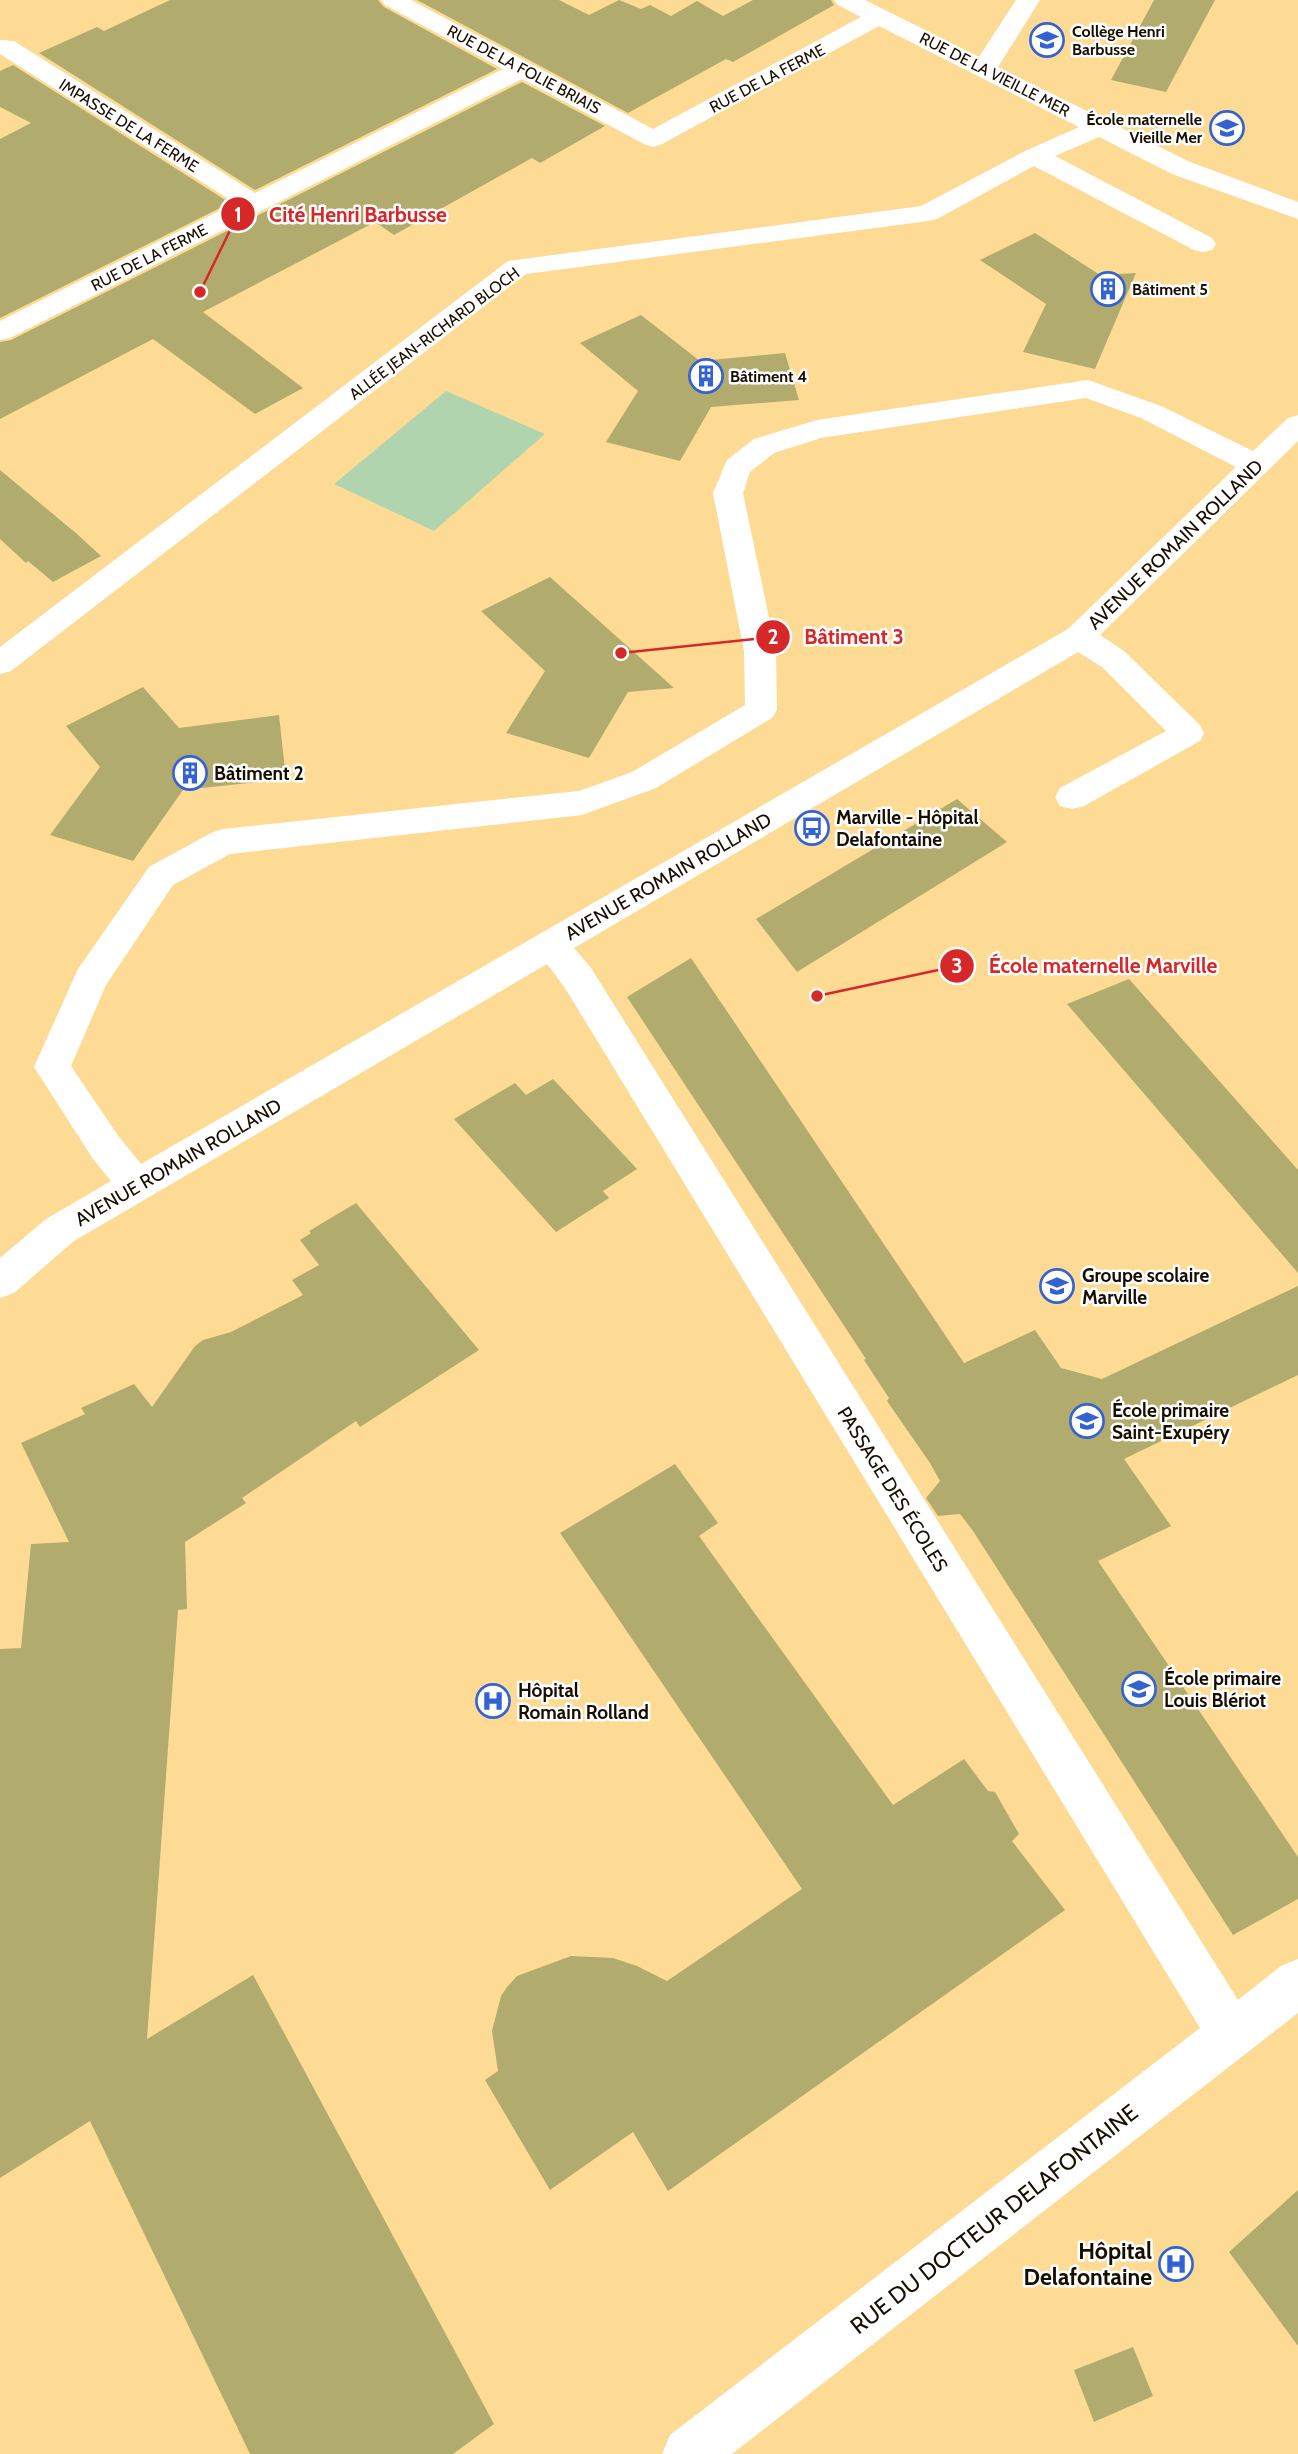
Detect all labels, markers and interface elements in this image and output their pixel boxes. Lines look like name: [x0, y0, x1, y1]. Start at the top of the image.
street label: RUE DE LA FOLIE BRIAIS: [444, 21, 604, 118]
school or university icon: Collège Henri Barbusse: [1028, 21, 1066, 59]
place label: Collège Henri Barbusse: [1072, 22, 1165, 59]
street label: RUE DE LA VIEILLE MER: [917, 28, 1073, 121]
street label: RUE DE LA FERME: [706, 40, 828, 117]
street label: IMPASSE DE LA FERME: [56, 75, 202, 176]
school or university icon: École maternelle Vieille Mer: [1208, 109, 1246, 147]
place label: École maternelle Vieille Mer: [1086, 110, 1203, 147]
callout: Cité Henri Barbusse: [220, 193, 461, 235]
text: 1: [234, 202, 242, 227]
text: Cité Henri Barbusse: [269, 202, 447, 227]
street label: RUE DE LA FERME: [88, 220, 211, 295]
street label: ALLÉE JEAN-RICHARD BLOCH: [345, 263, 523, 404]
building icon: Bâtiment 5: [1089, 270, 1127, 308]
place label: Bâtiment 5: [1132, 280, 1208, 299]
building icon: Bâtiment 4: [687, 357, 725, 395]
place label: Bâtiment 4: [730, 367, 807, 386]
street label: AVENUE ROMAIN ROLLAND: [1083, 455, 1268, 634]
callout: Bâtiment 3: [756, 616, 918, 658]
text: 2: [767, 624, 779, 649]
text: Bâtiment 3: [804, 624, 904, 649]
building icon: Bâtiment 2: [171, 754, 209, 792]
place label: Bâtiment 2: [214, 762, 304, 785]
place label: Marville - Hôpital Delafontaine: [836, 806, 978, 851]
street label: AVENUE ROMAIN ROLLAND: [561, 808, 776, 945]
bus stop icon: Marville - Hôpital Delafontaine: [793, 809, 831, 847]
callout: École maternelle Marville: [939, 945, 1231, 987]
text: 3: [951, 953, 963, 978]
text: École maternelle Marville: [989, 953, 1217, 978]
street label: AVENUE ROMAIN ROLLAND: [71, 1094, 286, 1231]
place label: Groupe scolaire Marville: [1082, 1264, 1209, 1309]
school or university icon: Groupe scolaire Marville: [1038, 1267, 1076, 1305]
place label: École primaire Saint-Exupéry: [1112, 1398, 1230, 1444]
street label: PASSAGE DES ÉCOLES: [832, 1402, 954, 1576]
school or university icon: École primaire Saint-Exupéry: [1068, 1402, 1106, 1440]
place label: École primaire Louis Blériot: [1164, 1666, 1281, 1712]
school or university icon: École primaire Louis Blériot: [1120, 1670, 1158, 1708]
place label: Hôpital Romain Rolland: [518, 1679, 649, 1724]
hospital icon: Hôpital Romain Rolland: [474, 1682, 512, 1720]
street label: RUE DU DOCTEUR DELAFONTAINE: [845, 2098, 1143, 2340]
place label: Hôpital Delafontaine: [1024, 2237, 1152, 2291]
hospital icon: Hôpital Delafontaine: [1157, 2245, 1195, 2283]

